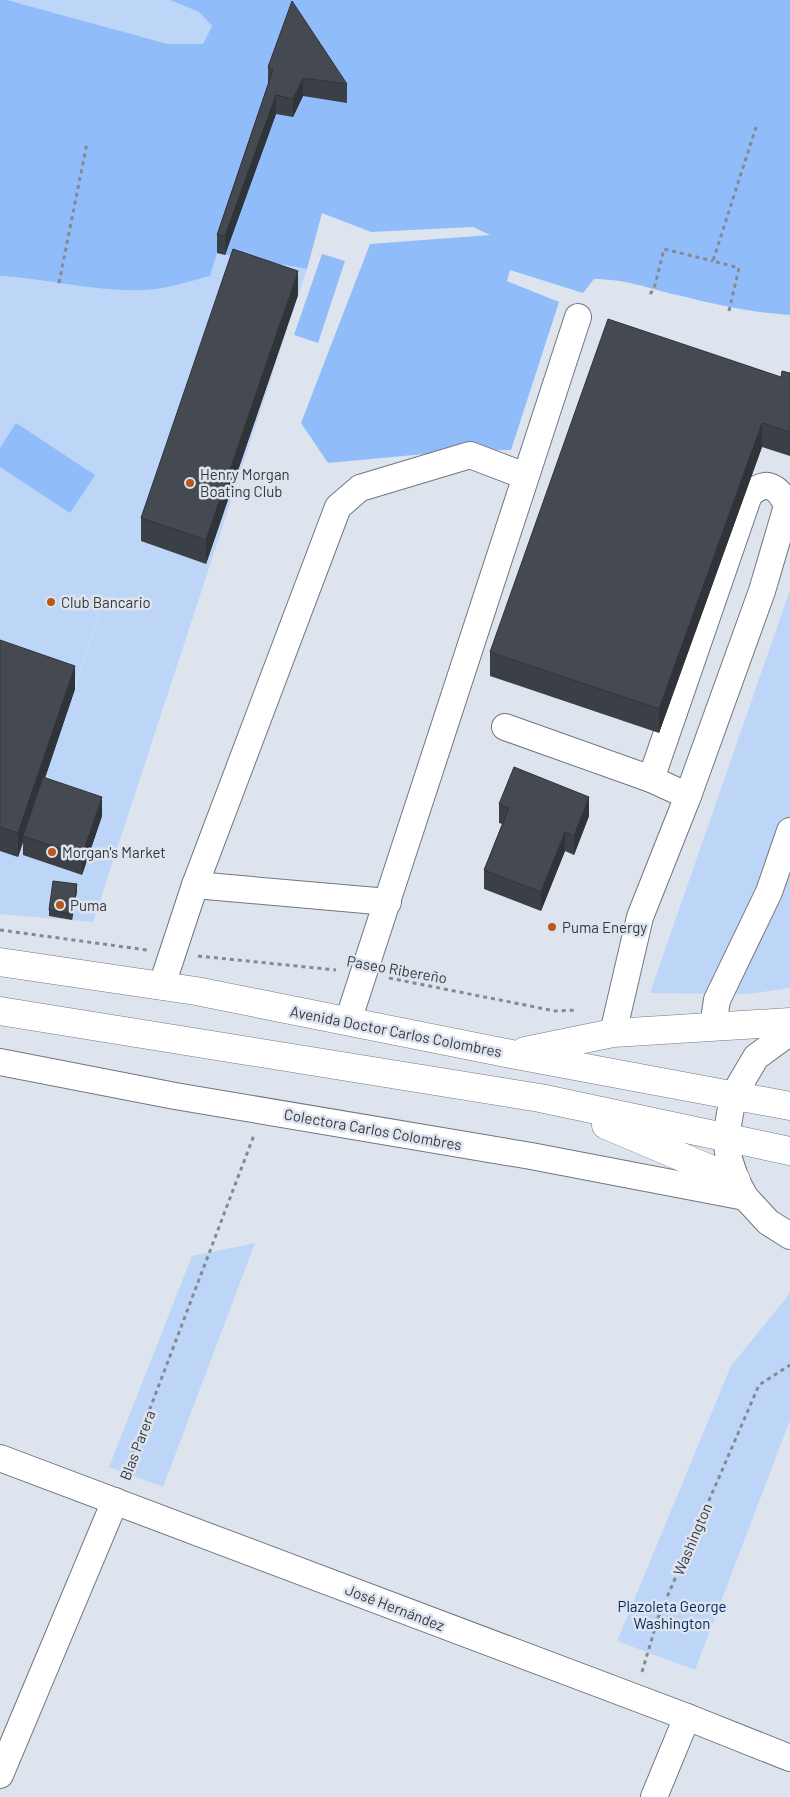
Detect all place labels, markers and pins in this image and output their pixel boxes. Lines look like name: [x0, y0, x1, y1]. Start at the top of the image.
place label: Henry Morgan Boating Club: [200, 465, 290, 500]
marker: Henry Morgan Boating Club: [184, 477, 196, 489]
place label: Club Bancario: [61, 593, 151, 611]
marker: Club Bancario: [45, 596, 57, 608]
place label: Morgan's Market: [62, 843, 166, 861]
marker: Morgan's Market: [46, 846, 58, 858]
place label: Puma: [70, 896, 107, 914]
marker: Puma: [54, 899, 66, 911]
place label: Puma Energy: [562, 918, 647, 936]
marker: Puma Energy: [546, 921, 558, 933]

